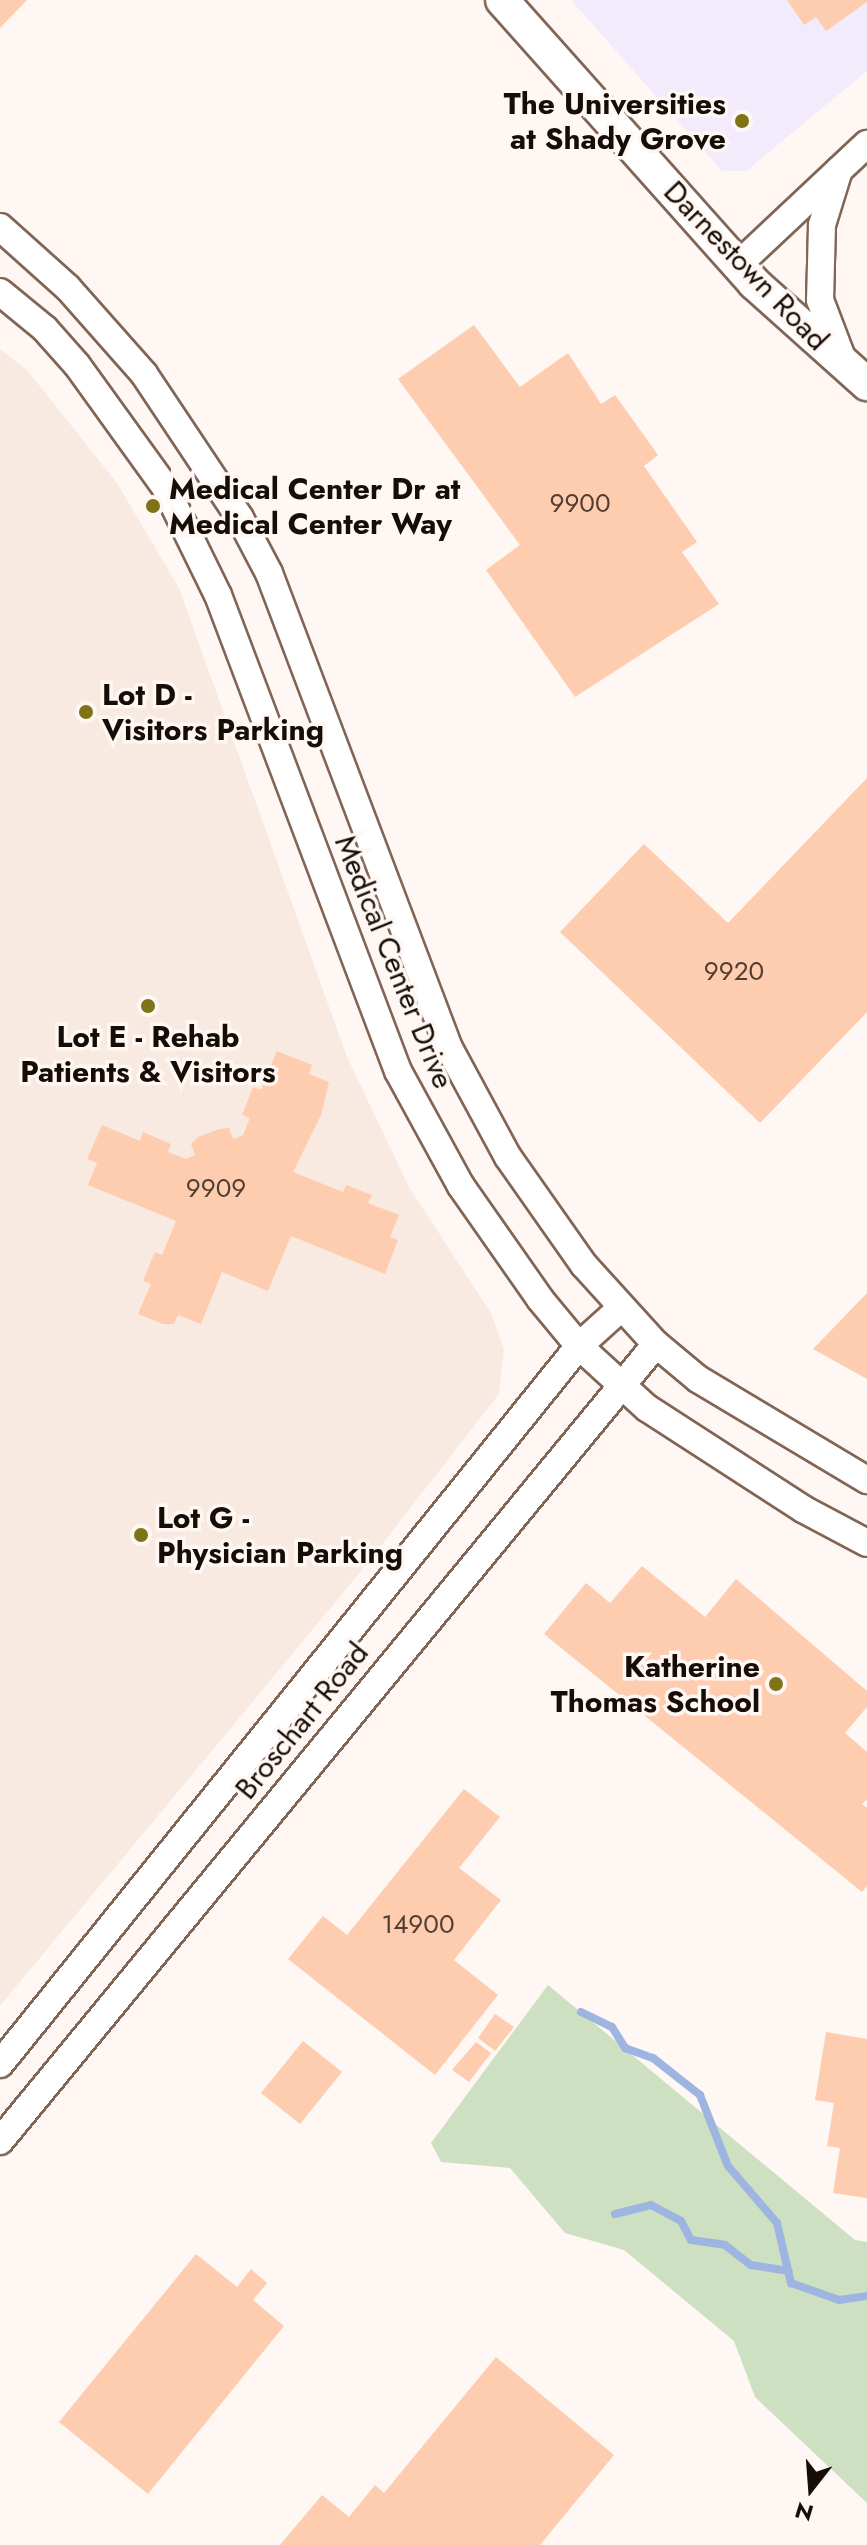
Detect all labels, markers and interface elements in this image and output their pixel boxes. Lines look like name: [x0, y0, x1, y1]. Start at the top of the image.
place label: The Universities at Shady Grove: [504, 86, 726, 156]
marker: The Universities at Shady Grove: [733, 112, 751, 130]
street label: Darnestown Road: [656, 174, 836, 358]
place label: Medical Center Dr at Medical Center Way: [169, 471, 460, 542]
house number: 9900: [549, 488, 611, 520]
marker: Medical Center Dr at Medical Center Way: [144, 497, 162, 515]
place label: Lot D - Visitors Parking: [102, 677, 324, 748]
marker: Lot D - Visitors Parking: [77, 703, 95, 721]
street label: Medical Center Drive: [327, 830, 461, 1094]
house number: 9920: [704, 956, 764, 988]
marker: Lot E - Rehab Patients & Visitors: [139, 997, 157, 1015]
place label: Lot E - Rehab Patients & Visitors: [20, 1019, 276, 1090]
house number: 9909: [186, 1173, 246, 1205]
place label: Lot G - Physician Parking: [157, 1500, 403, 1570]
marker: Lot G - Physician Parking: [132, 1526, 150, 1544]
street label: Broschart Road: [228, 1636, 376, 1806]
place label: Katherine Thomas School: [551, 1649, 760, 1720]
marker: Katherine Thomas School: [767, 1675, 785, 1693]
house number: 14900: [381, 1909, 455, 1941]
north arrow: [771, 2449, 851, 2529]
text: N: [791, 2494, 817, 2530]

